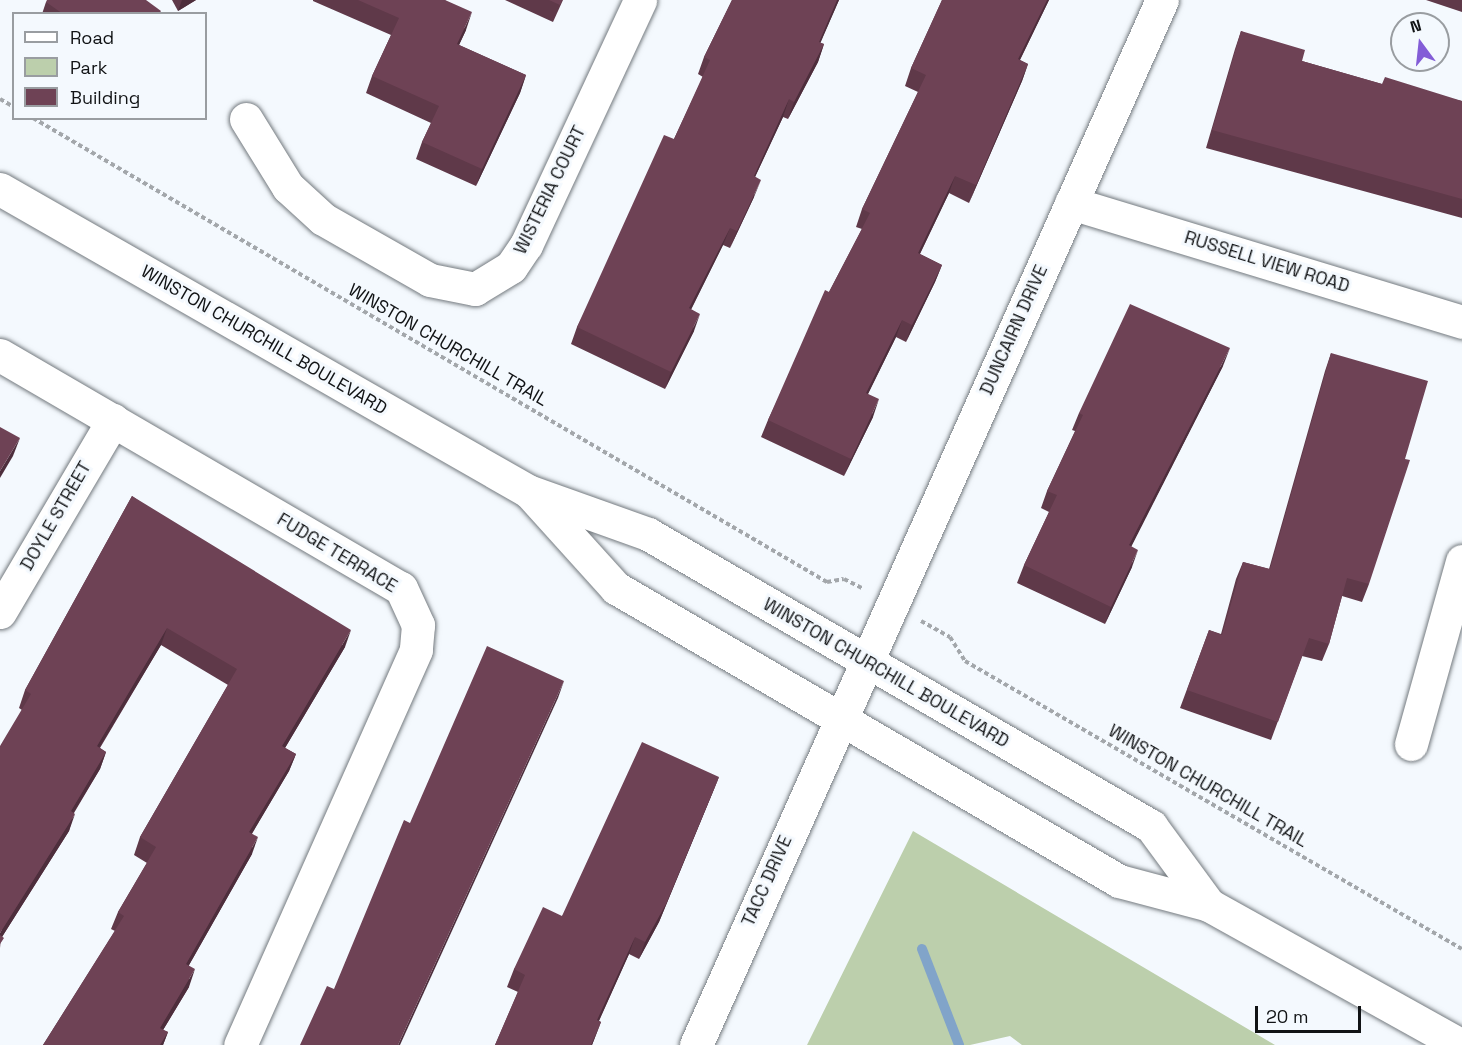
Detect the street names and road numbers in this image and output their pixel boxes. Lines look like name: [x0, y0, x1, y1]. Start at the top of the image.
street label: WISTERIA COURT: [510, 122, 590, 258]
street label: RUSSELL VIEW ROAD: [1181, 226, 1353, 298]
street label: WINSTON CHURCHILL BOULEVARD: [137, 260, 391, 420]
street label: DUNCAIRN DRIVE: [976, 262, 1052, 398]
street label: WINSTON CHURCHILL TRAIL: [344, 279, 552, 411]
street label: DOYLE STREET: [16, 458, 96, 574]
street label: FUDGE TERRACE: [273, 509, 401, 597]
street label: WINSTON CHURCHILL BOULEVARD: [759, 593, 1013, 753]
street label: WINSTON CHURCHILL TRAIL: [1104, 720, 1312, 852]
street label: TACC DRIVE: [737, 832, 797, 930]

